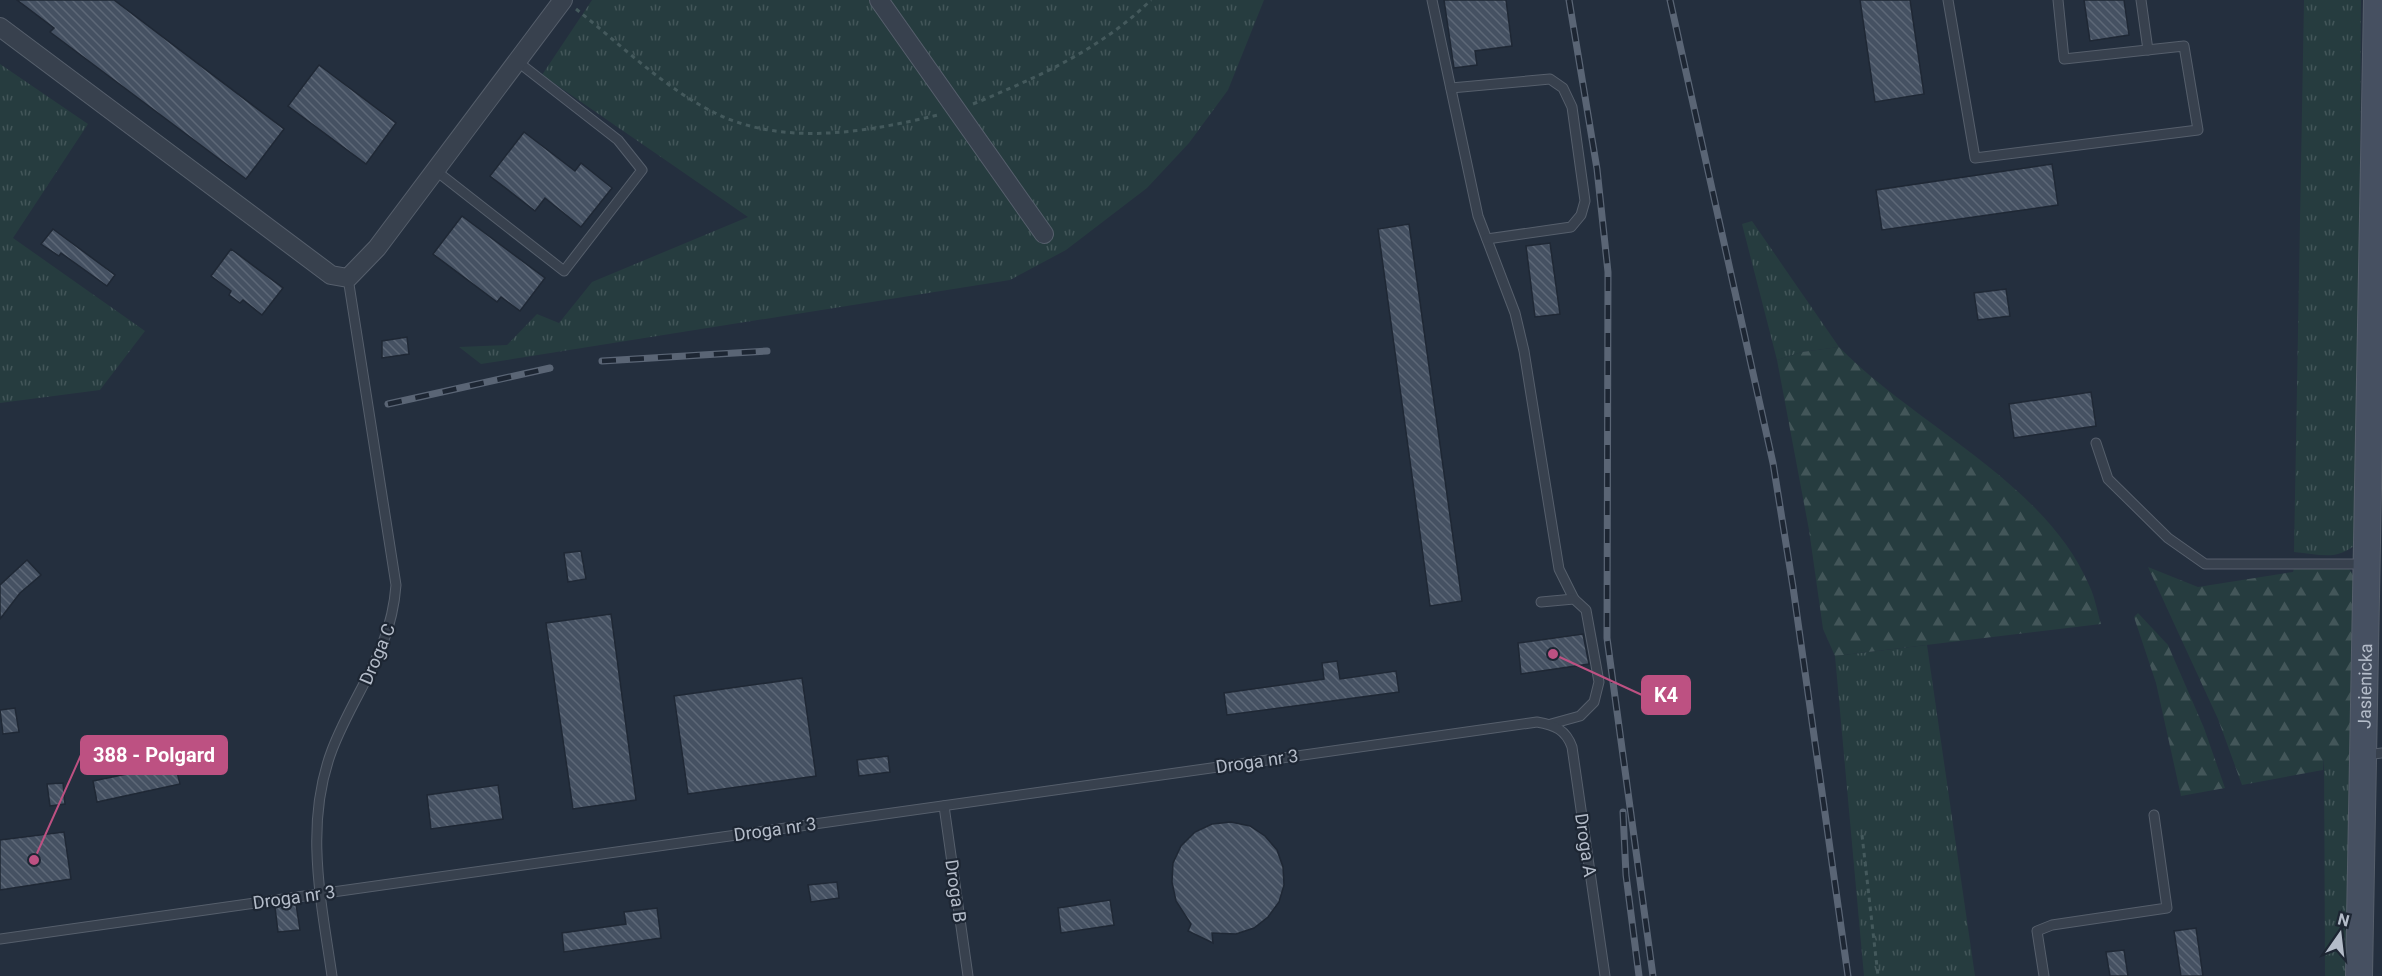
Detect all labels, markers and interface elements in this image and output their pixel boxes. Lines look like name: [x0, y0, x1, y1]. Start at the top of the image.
street label: Droga C: [355, 620, 399, 688]
street label: Jasienicka: [2353, 643, 2376, 729]
callout: K4: [1642, 676, 1690, 714]
text: K4: [1654, 683, 1678, 707]
callout: 388 - Polgard: [81, 736, 227, 774]
text: 388 - Polgard: [93, 743, 215, 767]
street label: Droga nr 3: [1214, 745, 1300, 777]
street label: Droga A: [1571, 812, 1601, 878]
street label: Droga nr 3: [732, 813, 818, 845]
street label: Droga B: [941, 858, 971, 924]
street label: Droga nr 3: [251, 881, 337, 913]
north arrow: [2310, 904, 2370, 964]
text: N: [2336, 909, 2351, 931]

